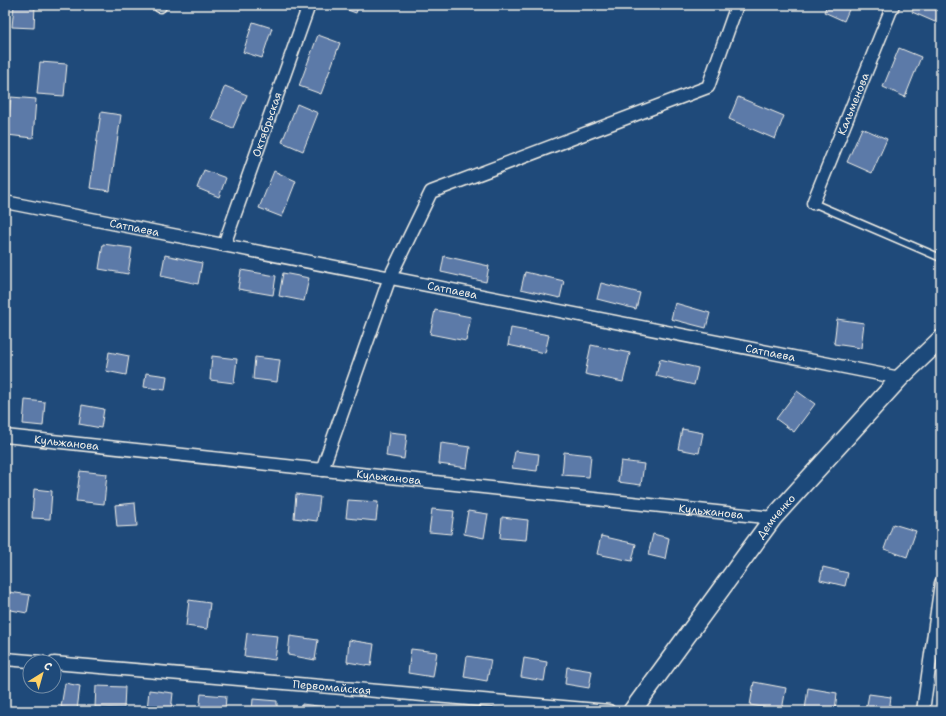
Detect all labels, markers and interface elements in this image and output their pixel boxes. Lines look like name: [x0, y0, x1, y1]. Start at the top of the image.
street label: Кальменова: [834, 70, 872, 137]
street label: Октябрьская: [248, 90, 285, 159]
street label: Сатпаева: [108, 215, 161, 240]
street label: Сатпаева: [426, 278, 479, 302]
street label: Сатпаева: [744, 340, 797, 365]
street label: Кульжанова: [33, 432, 100, 454]
street label: Кульжанова: [356, 466, 422, 488]
street label: Демченко: [753, 491, 799, 542]
street label: Кульжанова: [678, 500, 744, 522]
north arrow: [22, 654, 62, 694]
text: С: [41, 658, 55, 675]
street label: Первомайская: [292, 676, 372, 698]

